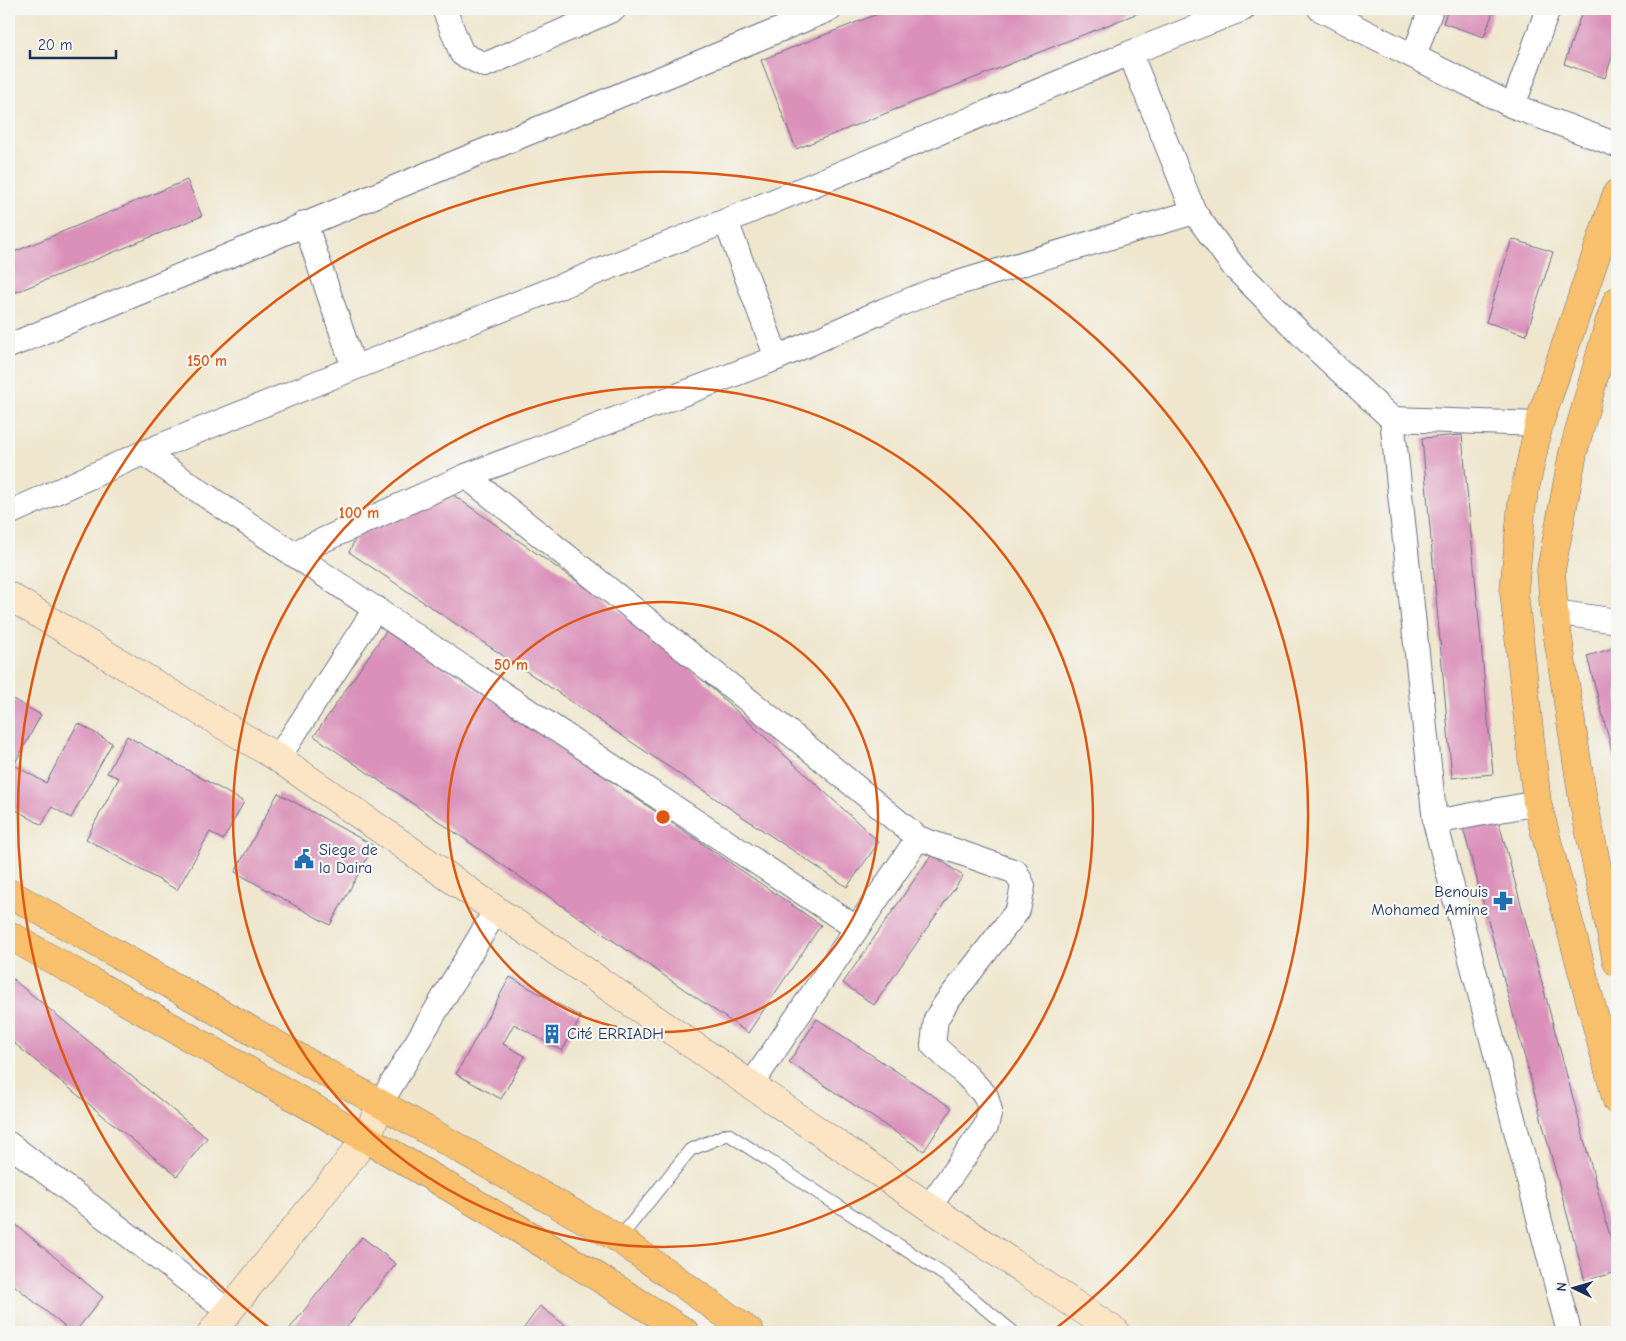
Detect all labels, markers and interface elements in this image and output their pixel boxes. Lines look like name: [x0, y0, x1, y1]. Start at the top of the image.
scale bar: [30, 28, 116, 60]
text: 20 m: [38, 36, 72, 54]
text: 150 m: [187, 352, 227, 370]
text: 100 m: [339, 504, 379, 522]
text: 50 m: [494, 656, 528, 674]
centre of rings: [654, 808, 672, 826]
place label: Siege de la Daira: [319, 841, 378, 877]
public building icon: Siege de la Daira: [293, 848, 315, 870]
place label: Benouis Mohamed Amine: [1371, 883, 1488, 919]
pharmacy icon: Benouis Mohamed Amine: [1492, 890, 1514, 912]
building icon: Cité ERRIADH: [541, 1023, 563, 1045]
place label: Cité ERRIADH: [567, 1025, 664, 1043]
north arrow: [1548, 1264, 1598, 1314]
text: N: [1553, 1282, 1570, 1292]

